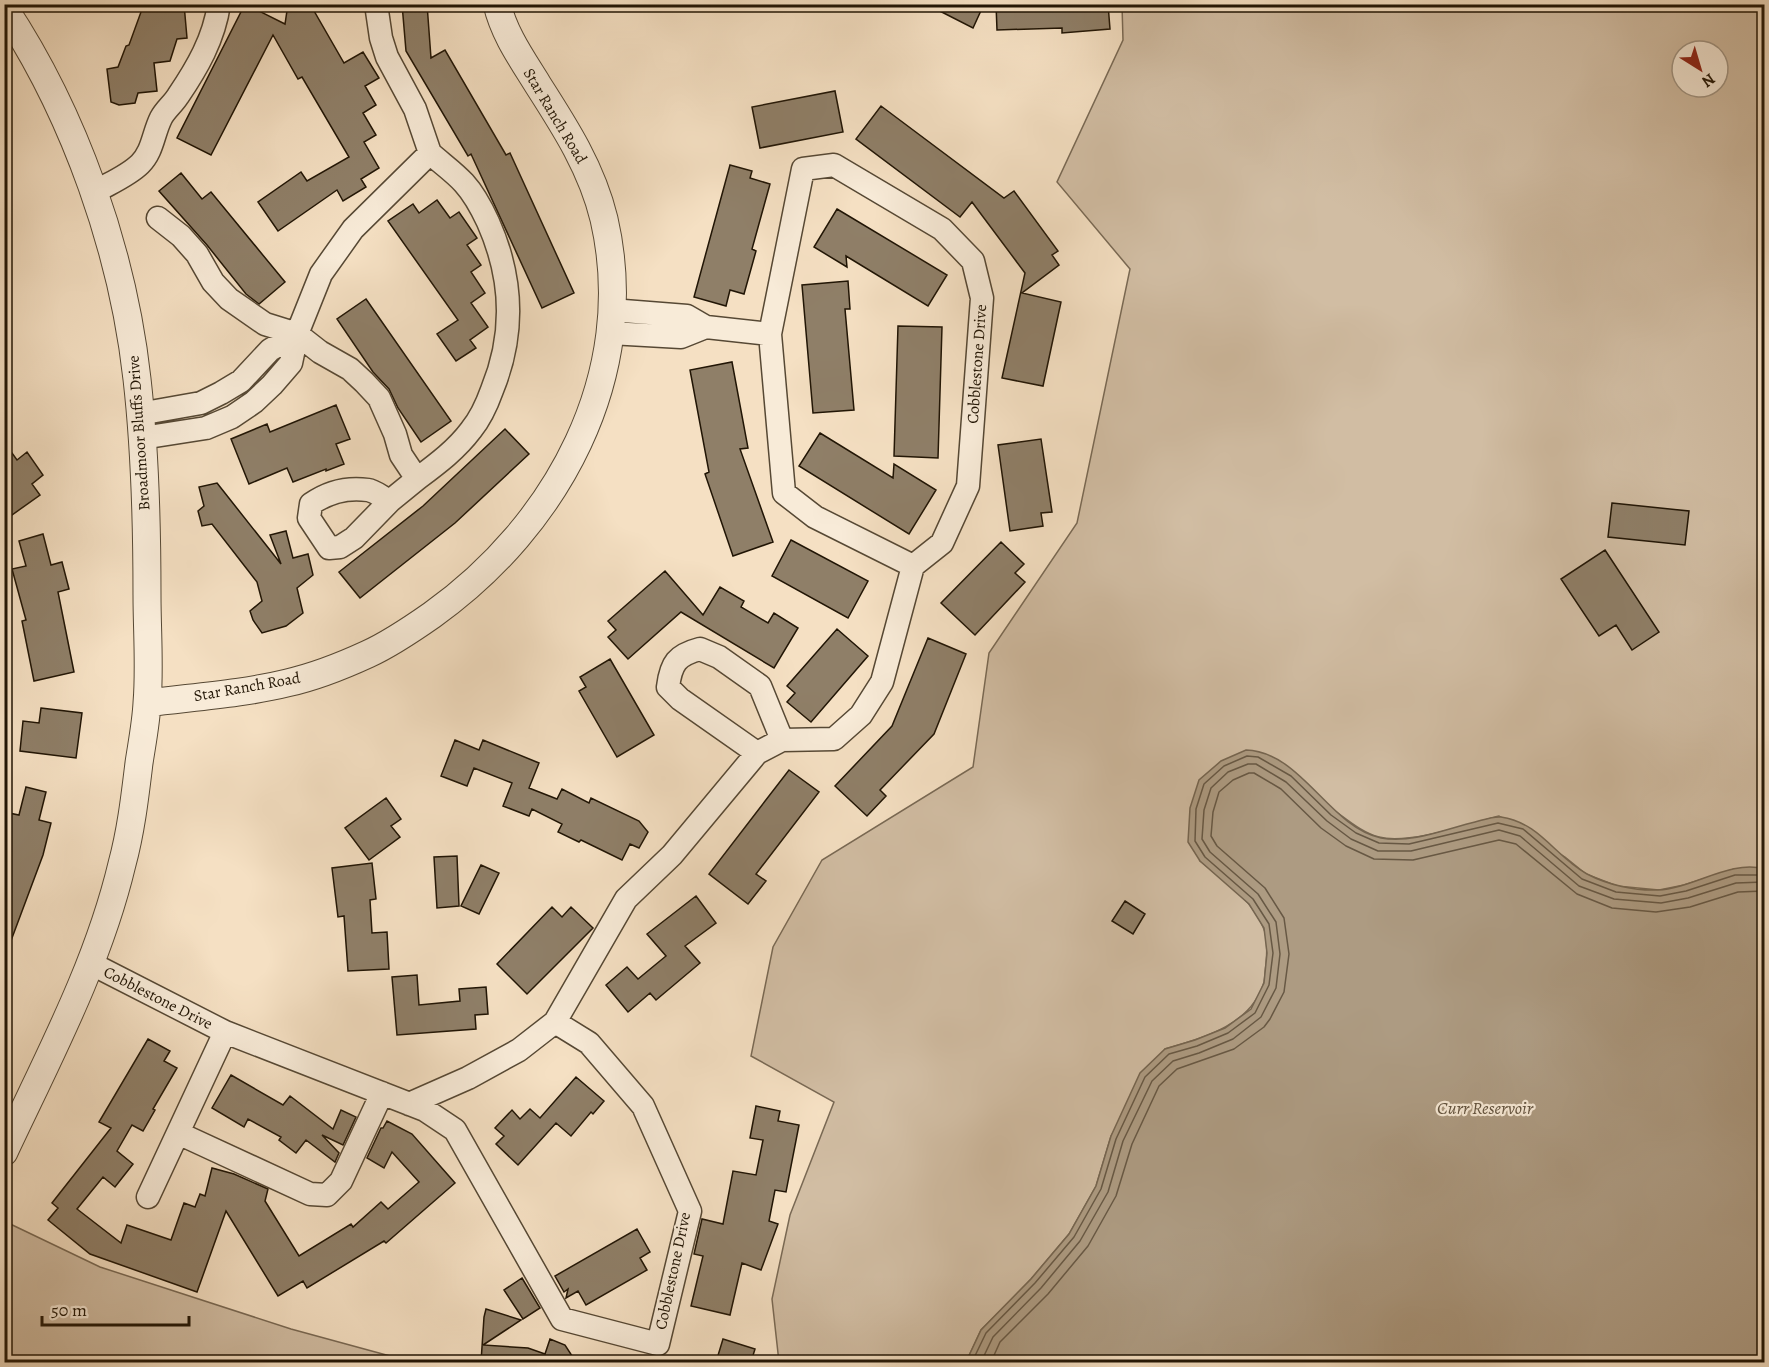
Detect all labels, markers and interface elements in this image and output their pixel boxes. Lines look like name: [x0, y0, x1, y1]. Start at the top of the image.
north arrow: [1670, 39, 1730, 99]
street label: Star Ranch Road: [518, 64, 592, 168]
text: N: [1697, 68, 1720, 93]
street label: Cobblestone Drive: [962, 304, 992, 424]
street label: Broadmoor Bluffs Drive: [123, 355, 155, 511]
street label: Star Ranch Road: [192, 667, 302, 707]
street label: Cobblestone Drive: [100, 961, 216, 1035]
water label: Curr Reservoir: [1437, 1096, 1534, 1120]
street label: Cobblestone Drive: [650, 1210, 696, 1332]
scale bar: [42, 1289, 189, 1327]
text: 50 m: [51, 1298, 87, 1322]

